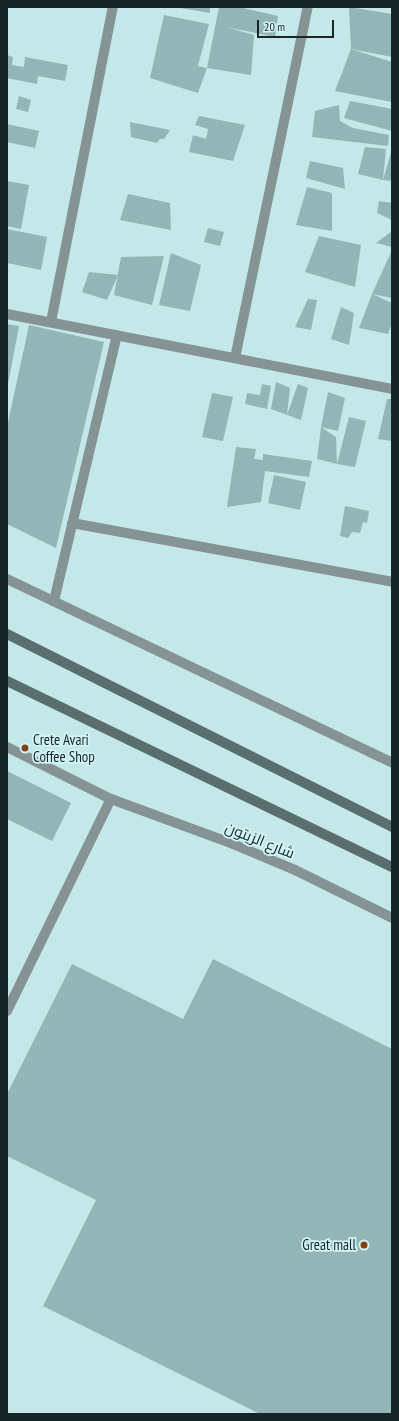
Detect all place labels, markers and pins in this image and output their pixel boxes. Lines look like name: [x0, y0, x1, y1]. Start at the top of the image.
place label: Crete Avari Coffee Shop: [33, 730, 95, 765]
marker: Crete Avari Coffee Shop: [20, 743, 30, 753]
place label: Great mall: [302, 1236, 356, 1254]
marker: Great mall: [359, 1240, 369, 1250]

